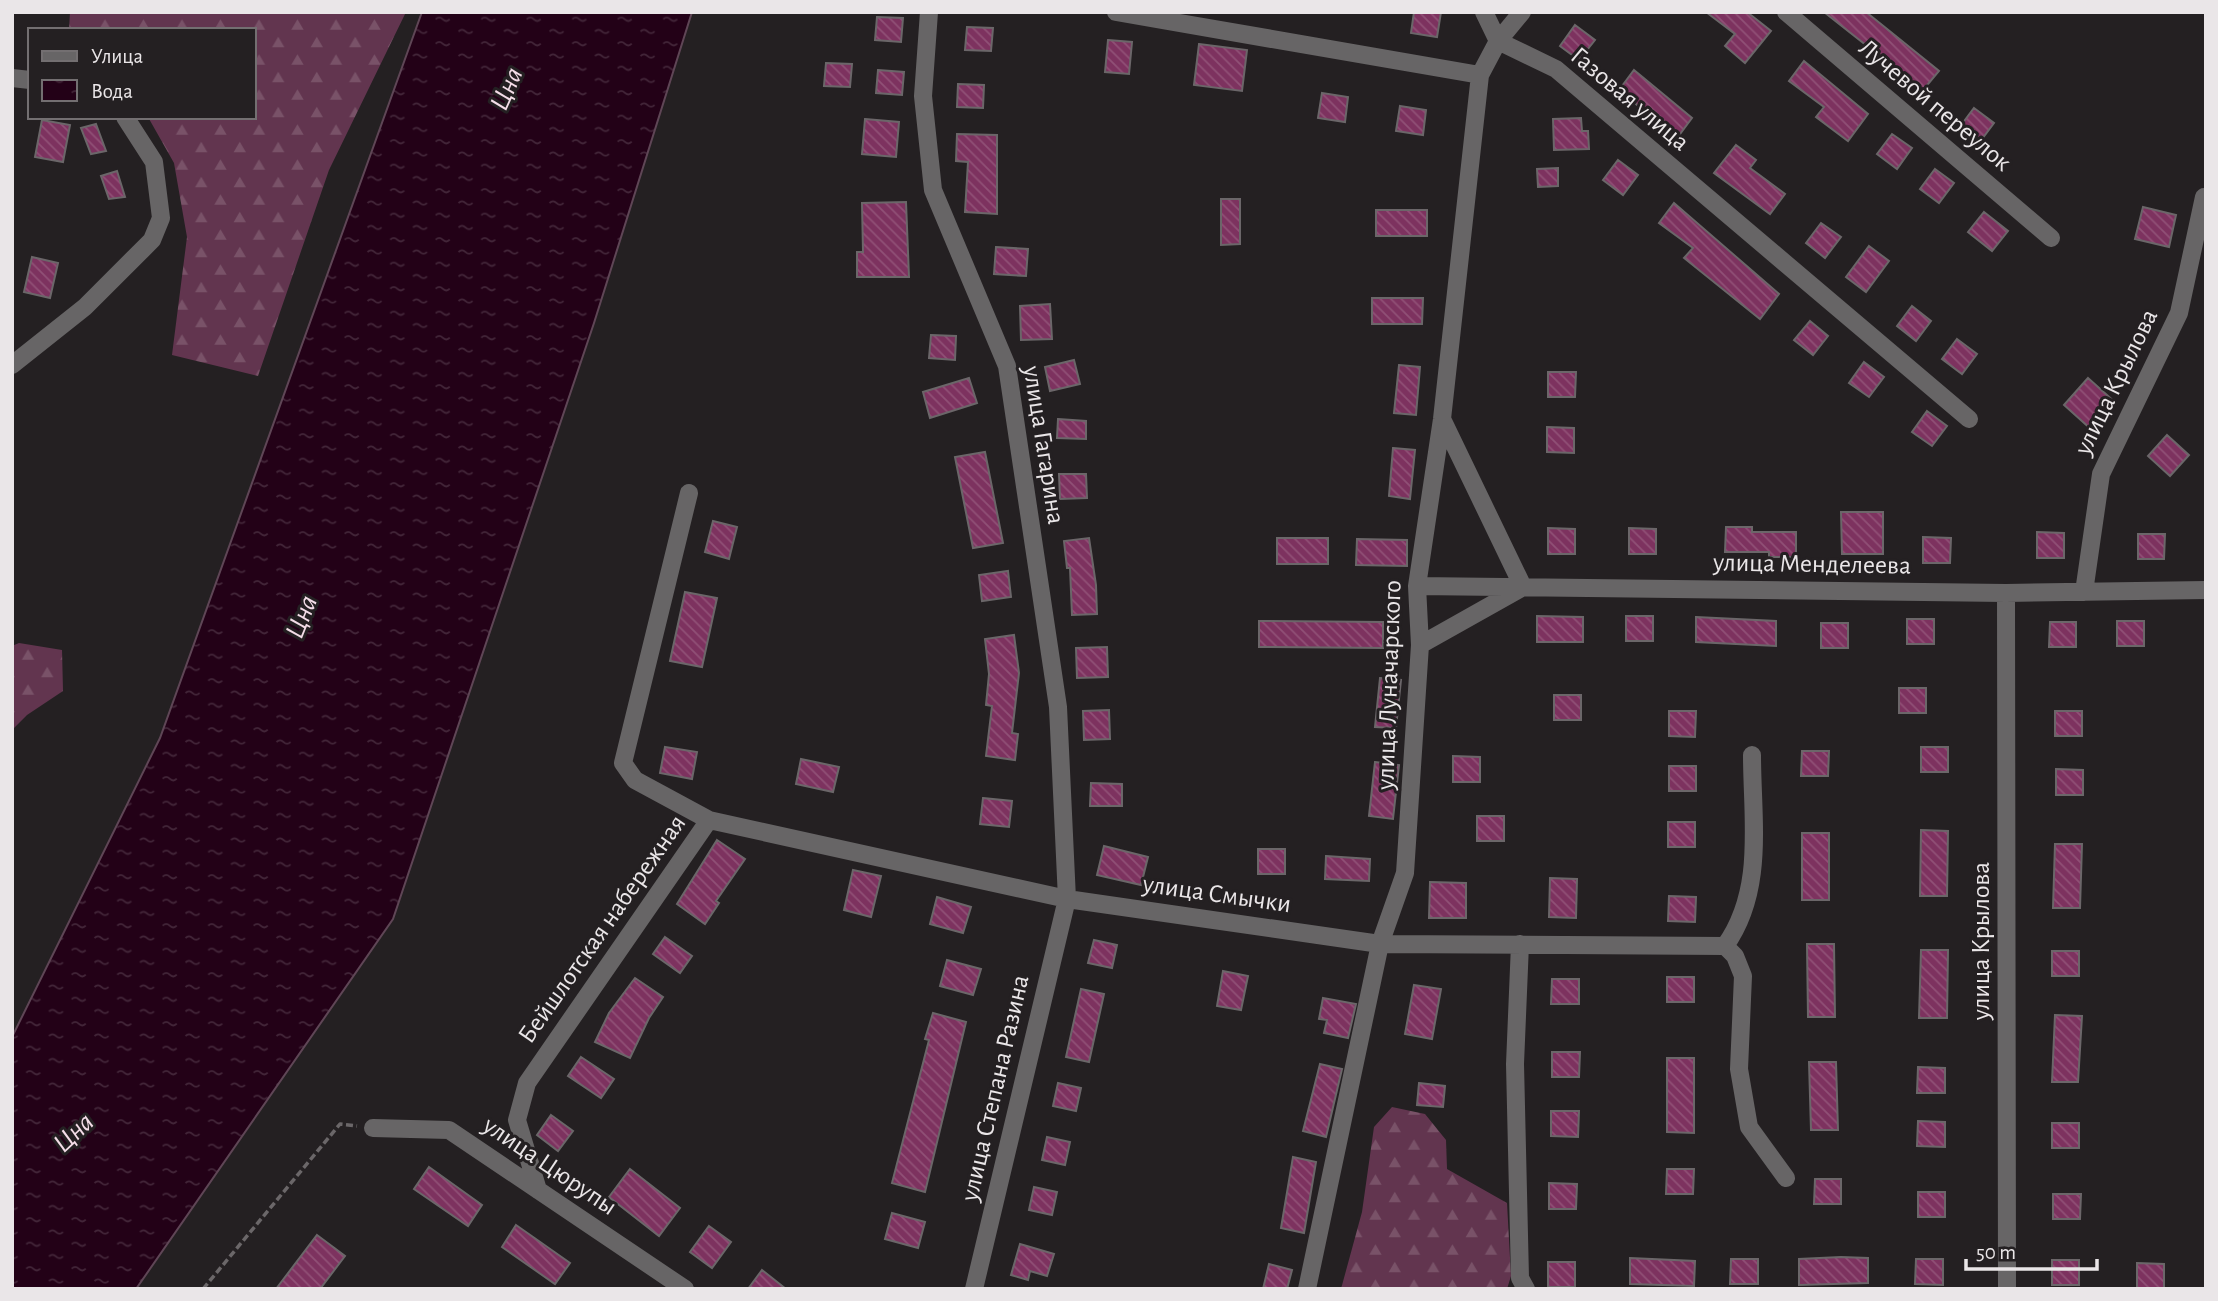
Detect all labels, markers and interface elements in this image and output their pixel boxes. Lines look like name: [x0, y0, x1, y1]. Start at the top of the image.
legend: [28, 28, 256, 119]
street label: Лучевой переулок: [1854, 34, 2016, 176]
street label: Газовая улица: [1566, 42, 1694, 156]
text: Улица: [91, 46, 144, 67]
water label: Цна: [485, 63, 529, 115]
text: Вода: [91, 81, 133, 102]
street label: улица Крылова: [2069, 305, 2162, 460]
street label: улица Гагарина: [1018, 363, 1069, 526]
street label: улица Менделеева: [1712, 549, 1911, 579]
street label: улица Луначарского: [1372, 580, 1406, 791]
water label: Цна: [281, 592, 323, 642]
street label: Бейшлотская набережная: [513, 810, 691, 1048]
street label: улица Крылова: [1968, 862, 1994, 1021]
street label: улица Смычки: [1140, 871, 1293, 917]
street label: улица Степана Разина: [956, 972, 1034, 1204]
water label: Цна: [49, 1108, 99, 1158]
street label: улица Цюрупы: [478, 1111, 621, 1220]
scale bar: [1966, 1228, 2097, 1272]
text: 50 m: [1976, 1242, 2016, 1263]

